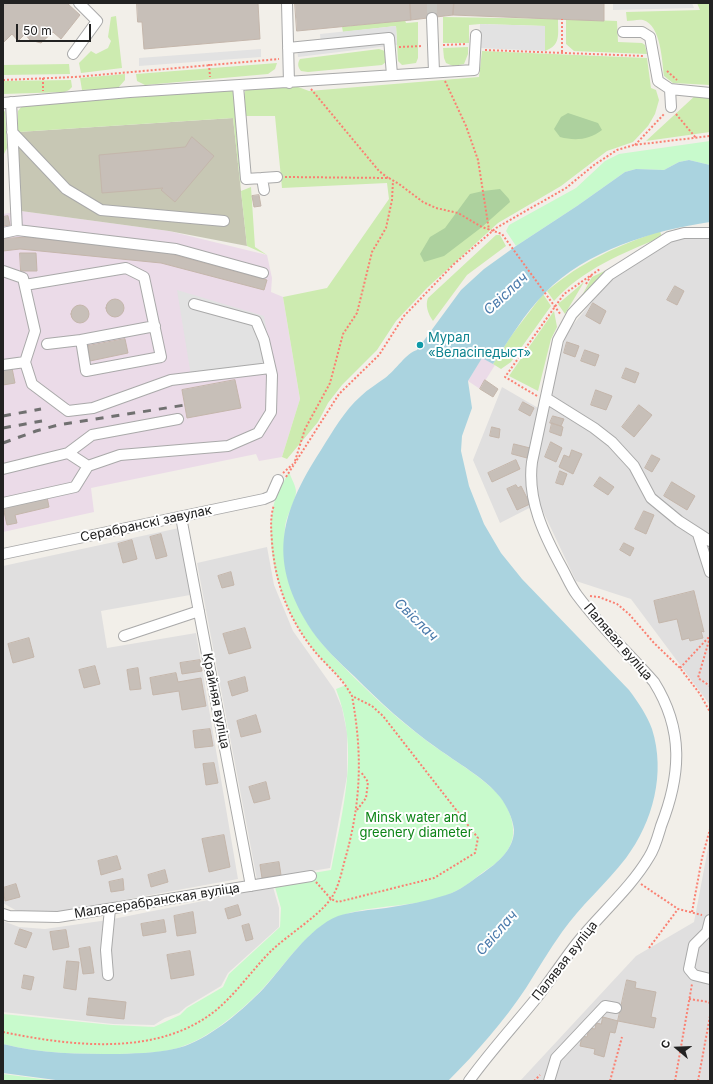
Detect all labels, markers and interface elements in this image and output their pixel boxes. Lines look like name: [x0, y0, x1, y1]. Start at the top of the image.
scale bar: [18, 16, 93, 42]
text: 50 m: [23, 23, 52, 38]
water label: Свіслач: [480, 269, 532, 319]
place label: Мурал «Веласіпедыст»: [428, 330, 531, 361]
marker: Мурал «Веласіпедыст»: [415, 340, 425, 350]
street label: Серабранскі завулак: [79, 502, 213, 546]
water label: Свіслач: [391, 595, 441, 645]
street label: Палявая вуліца: [580, 600, 656, 684]
street label: Крайняя вуліца: [199, 652, 233, 750]
park label: Minsk water and greenery diameter: [359, 810, 473, 841]
street label: Маласерабранская вуліца: [73, 880, 241, 922]
water label: Свіслач: [473, 907, 521, 959]
street label: Палявая вуліца: [529, 918, 601, 1004]
north arrow: [657, 1028, 697, 1068]
text: С: [658, 1038, 674, 1050]

